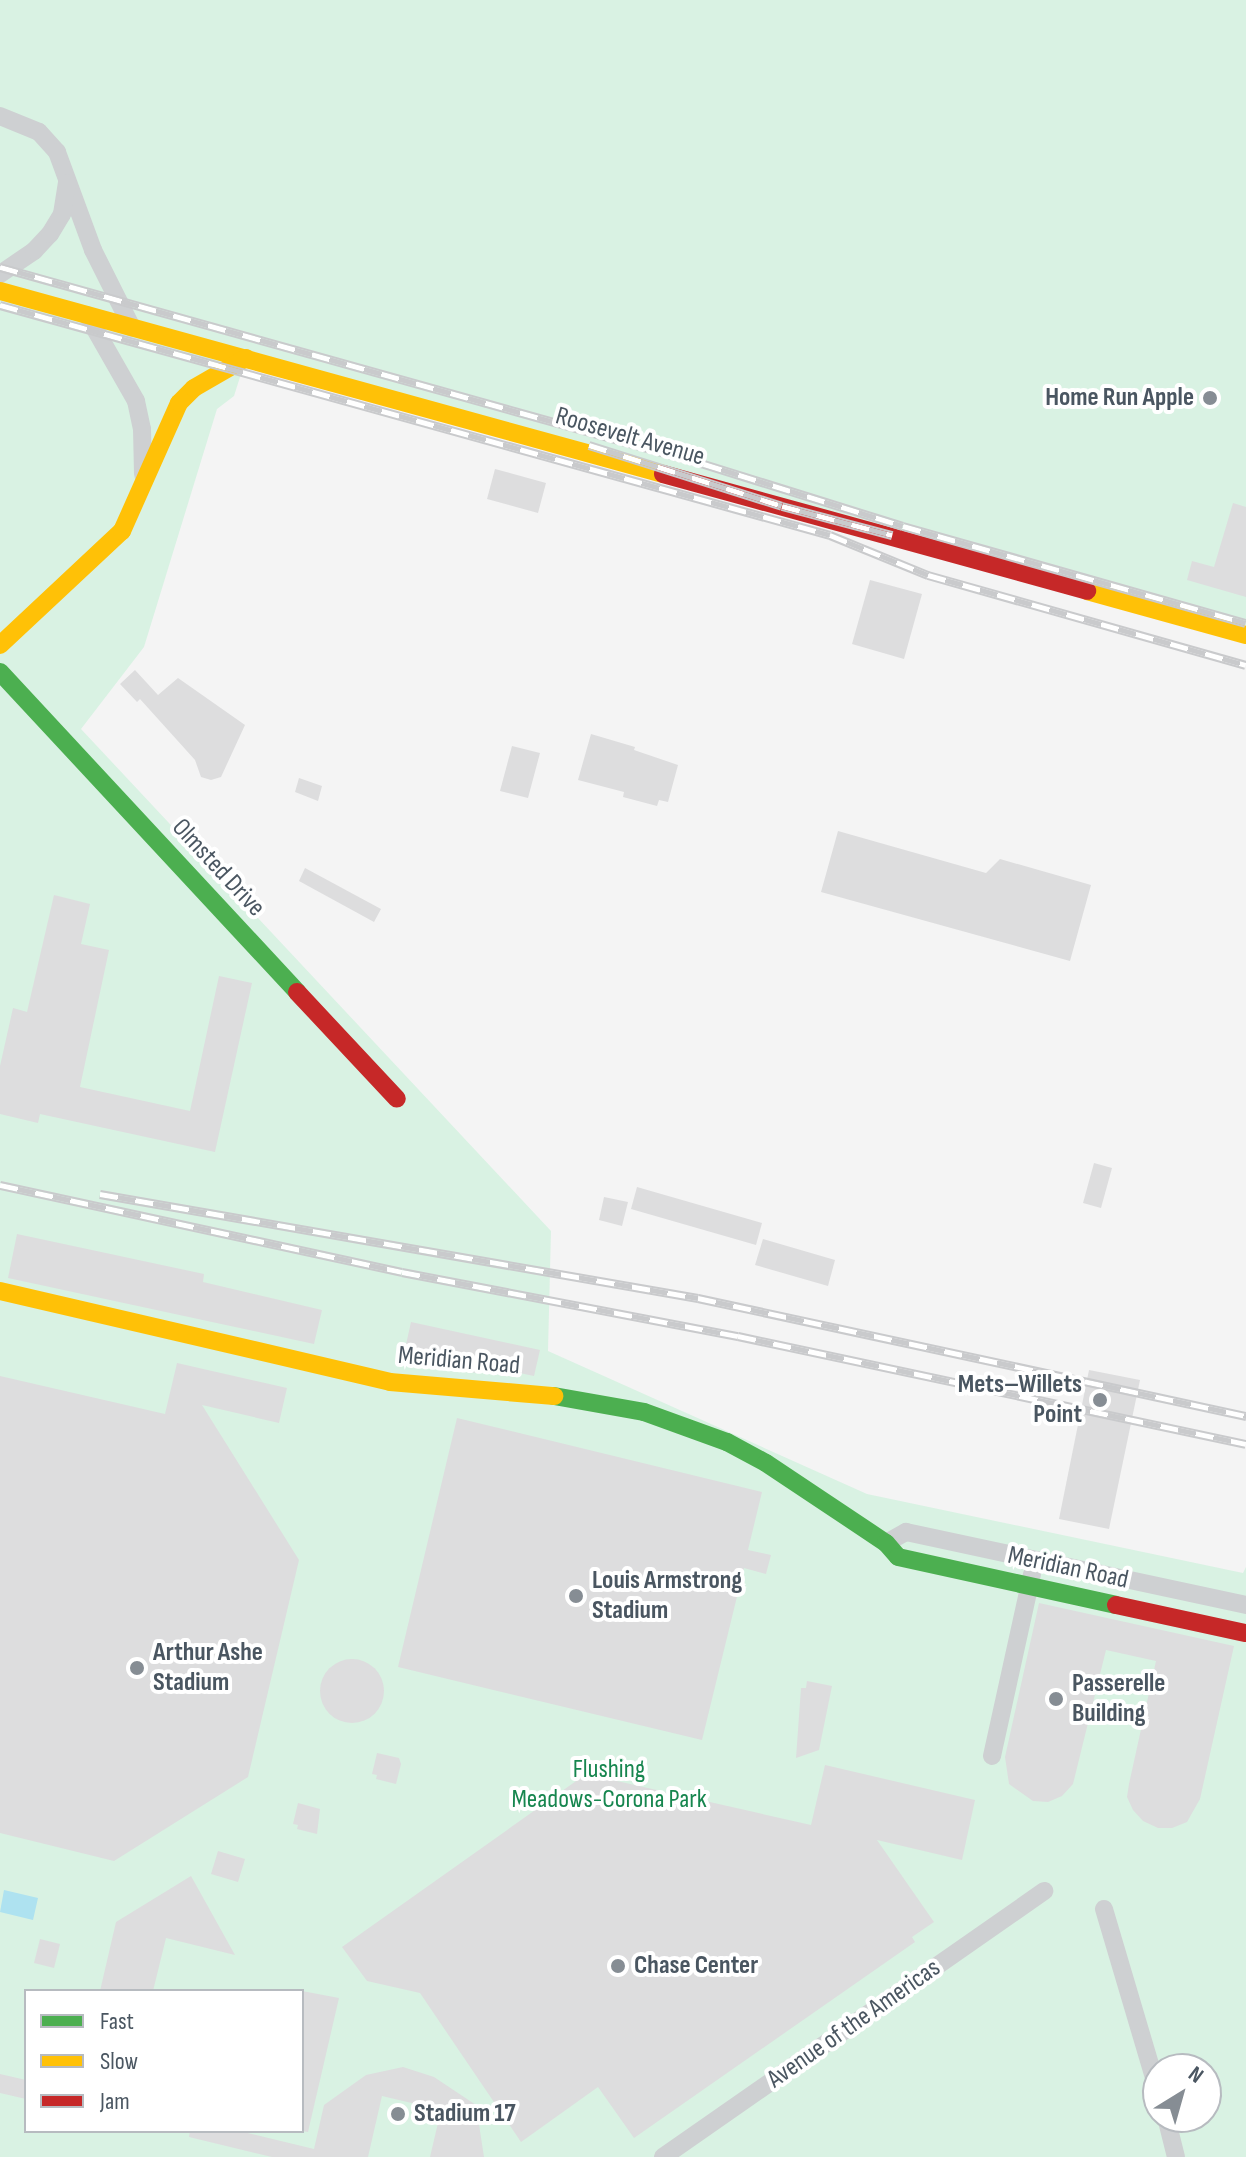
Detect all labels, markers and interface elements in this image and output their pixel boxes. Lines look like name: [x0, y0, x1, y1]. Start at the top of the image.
place label: Home Run Apple: [1045, 382, 1194, 414]
marker: Home Run Apple: [1201, 389, 1219, 407]
street label: Roosevelt Avenue: [552, 401, 708, 473]
street label: Olmsted Drive: [165, 813, 271, 923]
street label: Meridian Road: [397, 1340, 521, 1382]
place label: Mets–Willets Point: [958, 1369, 1082, 1430]
marker: Mets–Willets Point: [1089, 1389, 1111, 1411]
street label: Meridian Road: [1005, 1540, 1131, 1596]
place label: Louis Armstrong Stadium: [592, 1565, 742, 1626]
marker: Louis Armstrong Stadium: [567, 1587, 585, 1605]
place label: Arthur Ashe Stadium: [153, 1637, 263, 1698]
marker: Arthur Ashe Stadium: [128, 1659, 146, 1677]
place label: Passerelle Building: [1072, 1668, 1165, 1730]
marker: Passerelle Building: [1047, 1690, 1065, 1708]
park label: Flushing Meadows-Corona Park: [511, 1754, 707, 1816]
place label: Chase Center: [634, 1950, 758, 1982]
street label: Avenue of the Americas: [761, 1953, 947, 2095]
marker: Chase Center: [609, 1957, 627, 1975]
legend: [24, 1989, 304, 2133]
text: Fast: [100, 2007, 134, 2036]
text: Slow: [100, 2047, 138, 2076]
north arrow: [1142, 2053, 1222, 2133]
text: N: [1183, 2061, 1208, 2089]
text: Jam: [100, 2087, 130, 2116]
place label: Stadium 17: [414, 2098, 516, 2130]
marker: Stadium 17: [389, 2105, 407, 2123]

